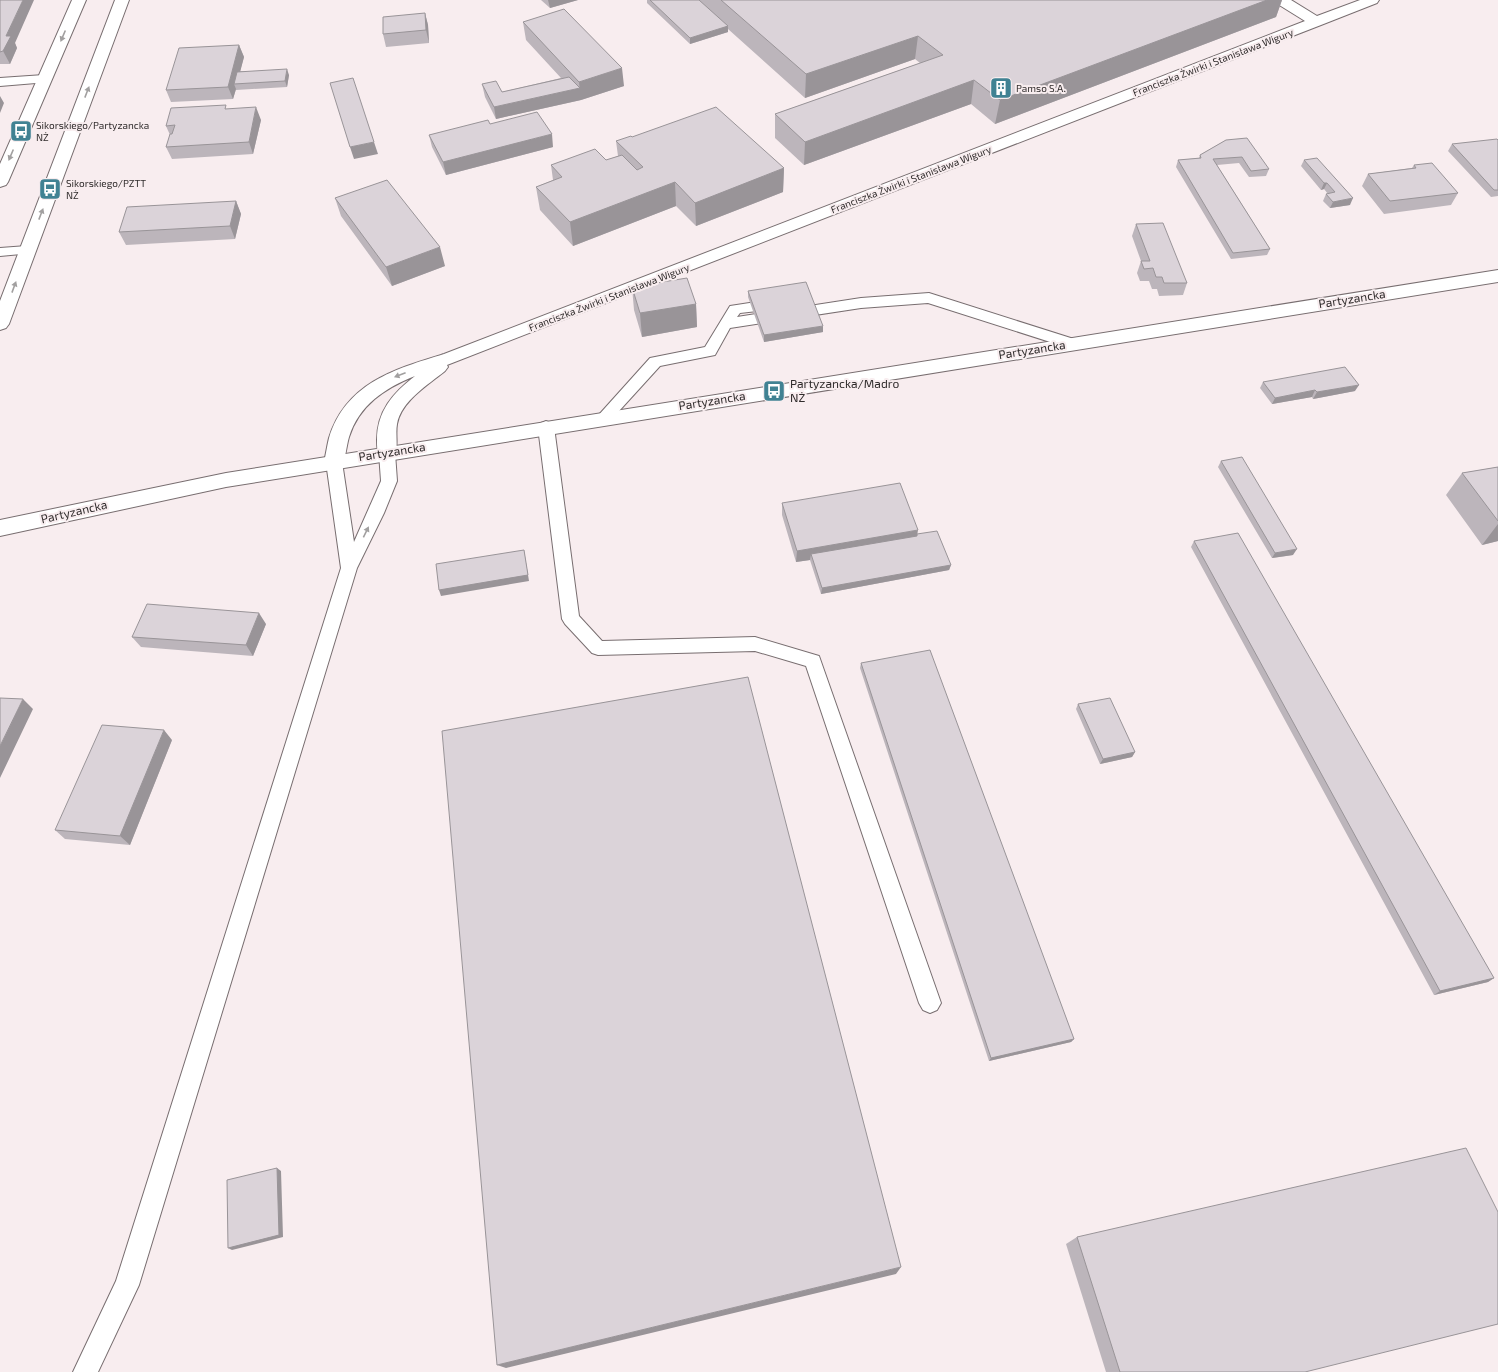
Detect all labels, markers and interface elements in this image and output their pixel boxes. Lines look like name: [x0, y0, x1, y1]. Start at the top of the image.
street label: Franciszka Żwirki i Stanisława Wigury: [1131, 25, 1296, 98]
one-way arrow: [60, 30, 66, 42]
building icon: Pamso S.A.: [988, 75, 1014, 101]
place label: Pamso S.A.: [1016, 82, 1066, 94]
one-way arrow: [85, 86, 91, 98]
bus stop icon: Sikorskiego/Partyzancka NŻ: [8, 118, 34, 144]
place label: Sikorskiego/Partyzancka NŻ: [36, 119, 149, 143]
street label: Franciszka Żwirki i Stanisława Wigury: [829, 142, 994, 215]
one-way arrow: [8, 149, 14, 161]
bus stop icon: Sikorskiego/PZTT NŻ: [37, 176, 63, 202]
place label: Sikorskiego/PZTT NŻ: [66, 177, 146, 201]
one-way arrow: [38, 207, 44, 219]
street label: Franciszka Żwirki i Stanisława Wigury: [527, 260, 692, 333]
one-way arrow: [11, 281, 17, 293]
street label: Partyzancka: [1317, 286, 1386, 310]
street label: Partyzancka: [997, 337, 1066, 361]
one-way arrow: [393, 373, 405, 379]
place label: Partyzancka/Madro NŻ: [790, 376, 899, 404]
bus stop icon: Partyzancka/Madro NŻ: [761, 378, 787, 404]
street label: Partyzancka: [677, 388, 746, 412]
street label: Partyzancka: [357, 439, 426, 463]
street label: Partyzancka: [39, 497, 108, 525]
one-way arrow: [363, 527, 369, 538]

